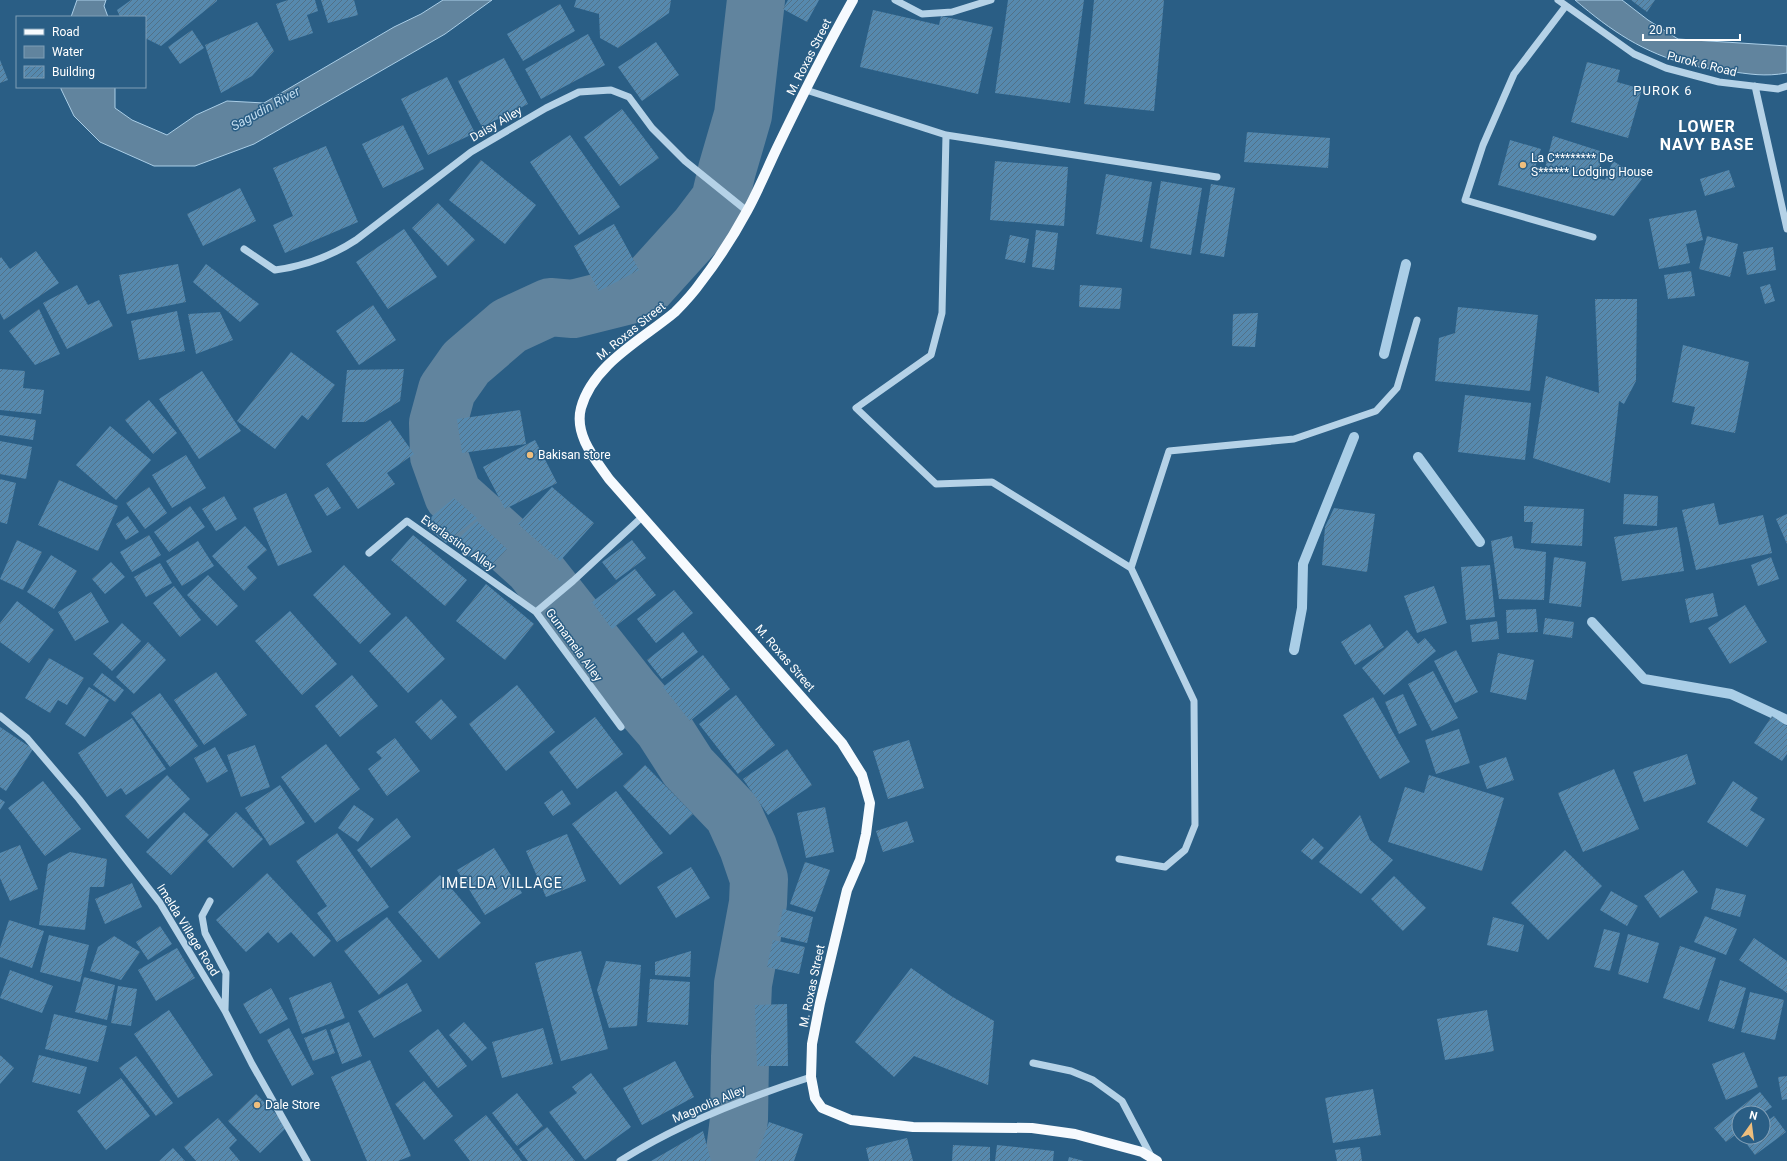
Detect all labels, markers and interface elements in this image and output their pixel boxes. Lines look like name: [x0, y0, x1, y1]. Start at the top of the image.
legend: [16, 16, 146, 88]
street label: M. Roxas Street: [784, 16, 834, 98]
scale bar: [1643, 16, 1740, 42]
text: 20 m: [1649, 23, 1676, 37]
text: Road: [52, 25, 80, 39]
text: Water: [52, 45, 83, 59]
street label: Purok 6 Road: [1666, 49, 1738, 79]
text: Building: [52, 65, 95, 79]
water label: Sagudin River: [228, 83, 303, 134]
district label: PUROK 6: [1633, 83, 1693, 98]
street label: Daisy Alley: [467, 103, 525, 145]
district label: LOWER NAVY BASE: [1660, 117, 1754, 154]
place label: La C******** De S****** Lodging House: [1531, 151, 1653, 179]
marker: La C******** De S****** Lodging House: [1518, 160, 1528, 170]
street label: M. Roxas Street: [594, 299, 668, 363]
place label: Bakisan store: [538, 448, 611, 462]
marker: Bakisan store: [525, 450, 535, 460]
street label: Everlasting Alley: [418, 512, 498, 574]
street label: Gumamela Alley: [543, 606, 605, 684]
street label: M. Roxas Street: [752, 622, 818, 694]
district label: IMELDA VILLAGE: [441, 875, 563, 891]
street label: Imelda Village Road: [154, 881, 222, 979]
street label: M. Roxas Street: [796, 943, 828, 1029]
street label: Magnolia Alley: [670, 1082, 748, 1126]
place label: Dale Store: [265, 1098, 320, 1112]
marker: Dale Store: [252, 1100, 262, 1110]
north arrow: [1731, 1105, 1771, 1145]
text: N: [1748, 1109, 1759, 1123]

